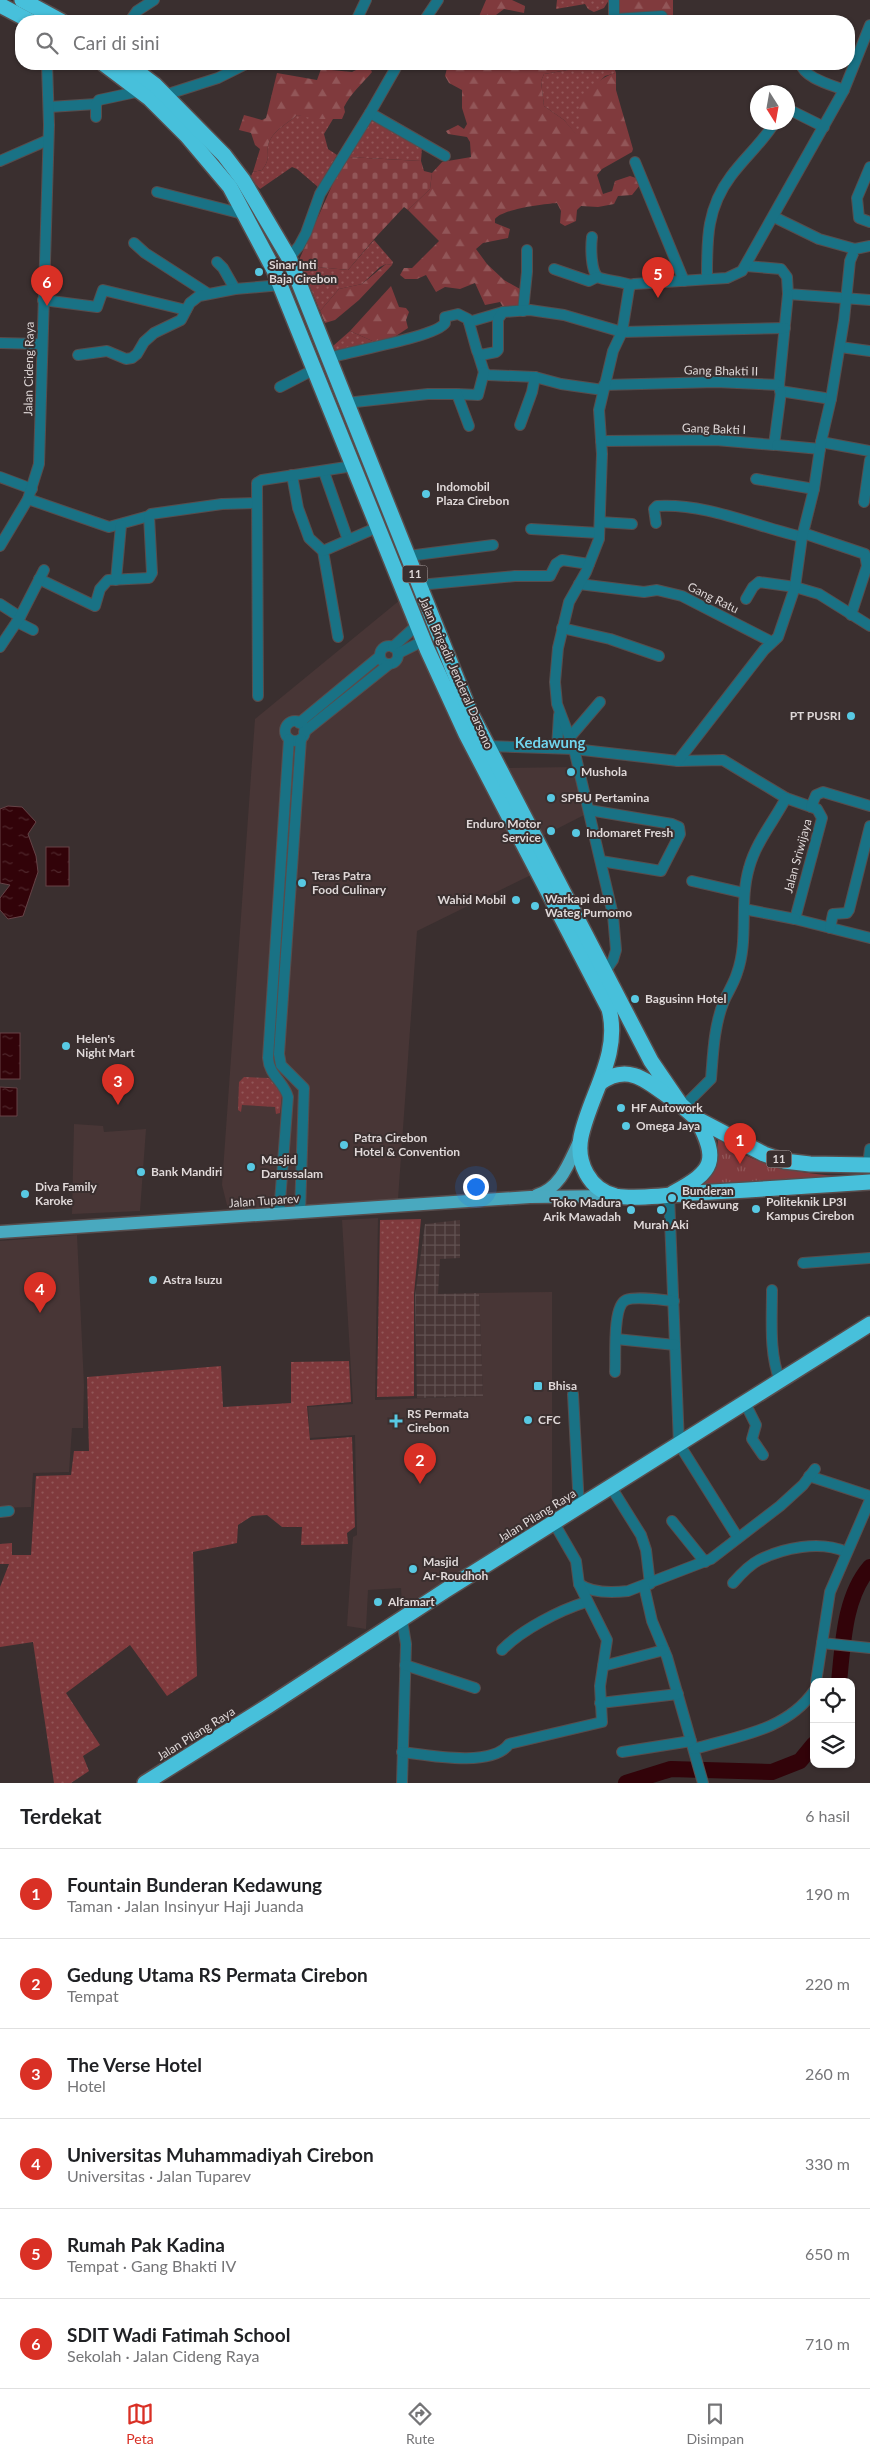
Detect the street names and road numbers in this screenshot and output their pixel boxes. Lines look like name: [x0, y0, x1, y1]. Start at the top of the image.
street label: Jalan Cideng Raya: [20, 322, 37, 416]
street label: Gang Bhakti II: [684, 362, 758, 379]
street label: Gang Bakti I: [682, 420, 746, 437]
road number: 11: [402, 566, 428, 582]
street label: Gang Ratu: [685, 579, 741, 616]
street label: Jalan Brigadir Jenderal Darsono: [416, 594, 497, 751]
street label: Jalan Sriwijaya: [780, 817, 815, 895]
road number: 11: [766, 1150, 792, 1168]
street label: Jalan Tuparev: [228, 1190, 301, 1210]
street label: Jalan Pilang Raya: [495, 1485, 579, 1546]
street label: Jalan Pilang Raya: [154, 1703, 238, 1764]

